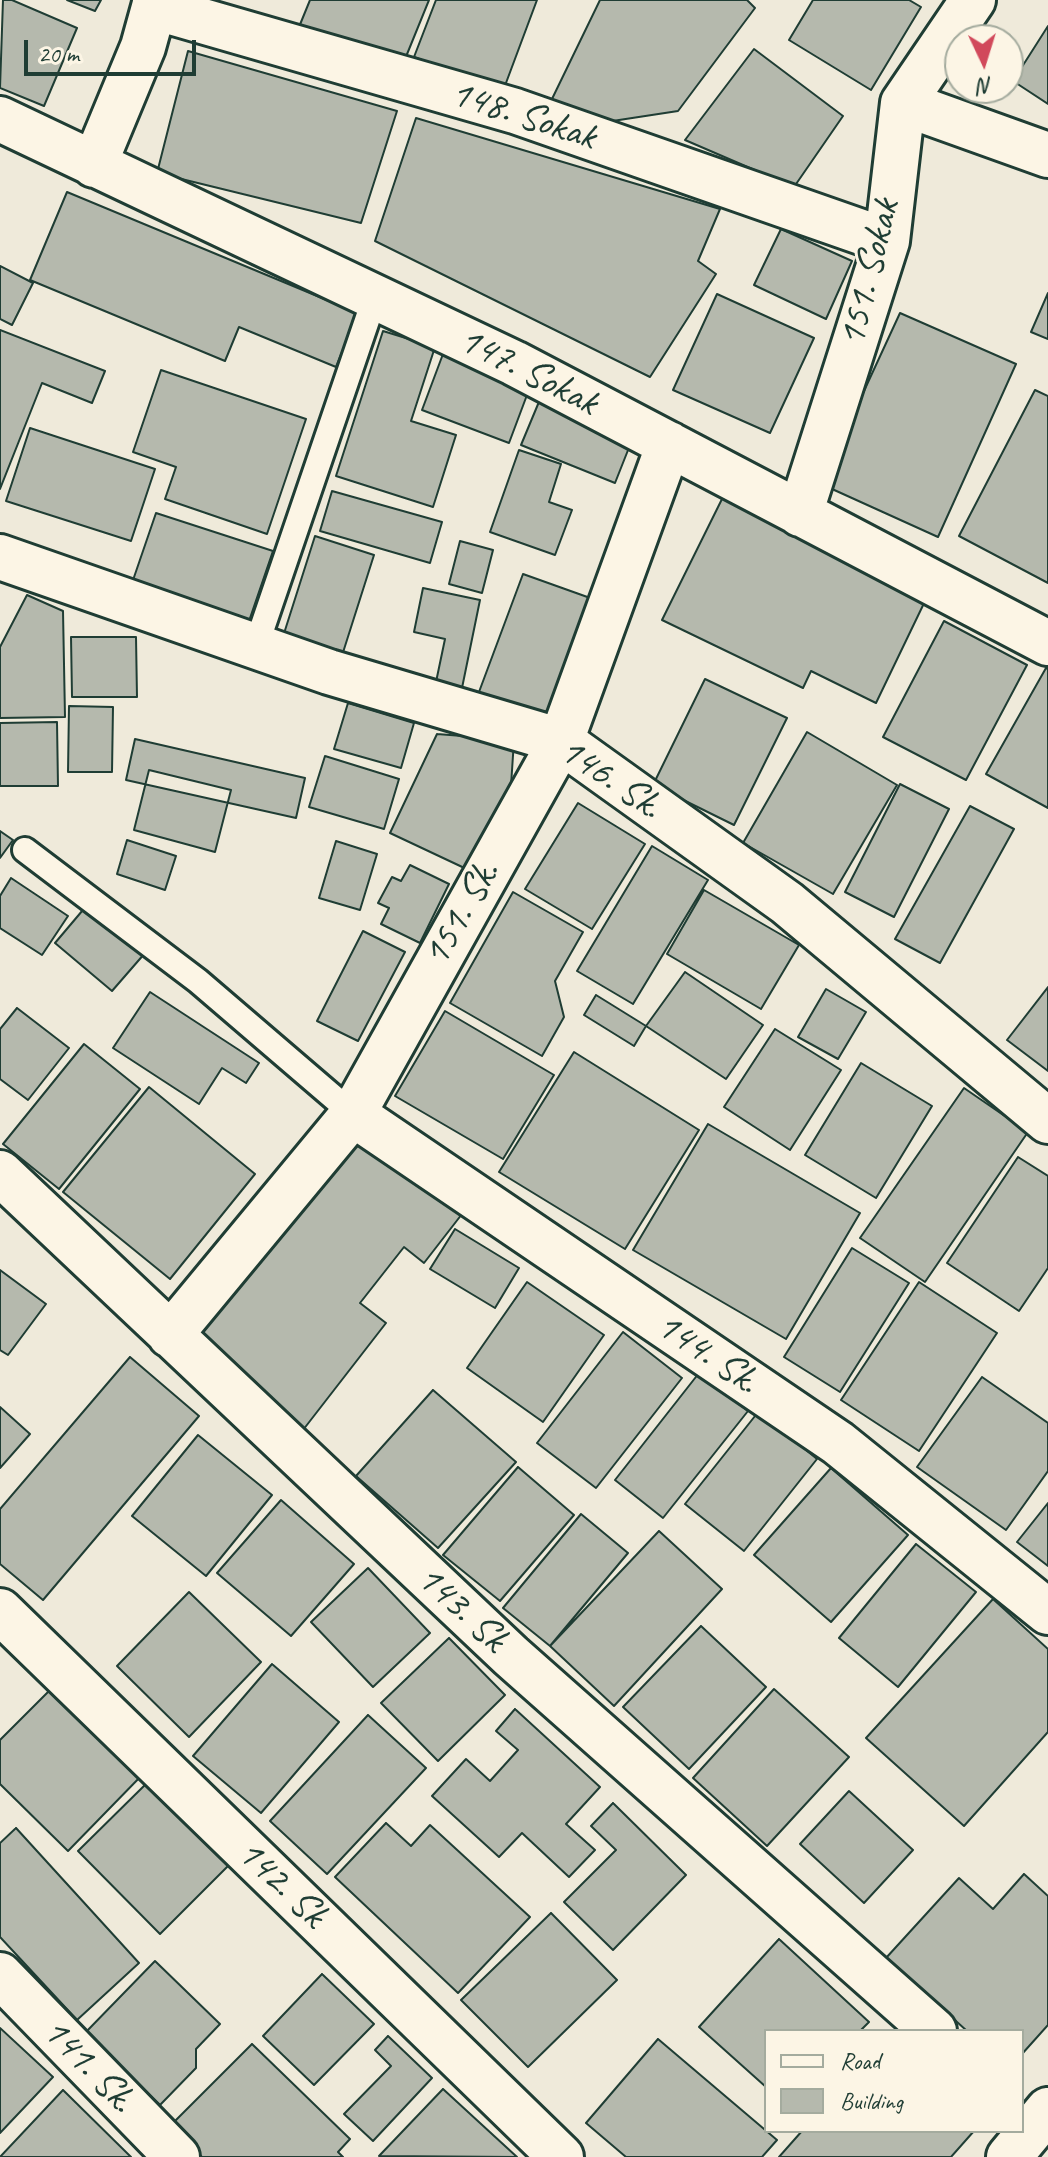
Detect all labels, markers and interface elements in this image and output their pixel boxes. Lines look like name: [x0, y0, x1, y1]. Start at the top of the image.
scale bar: [28, 24, 200, 74]
north arrow: [944, 24, 1024, 104]
text: 20 m: [38, 39, 79, 69]
street label: 148. Sokak: [444, 70, 602, 162]
text: N: [978, 72, 993, 100]
street label: 151. Sokak: [829, 194, 911, 352]
street label: 147. Sokak: [450, 317, 606, 427]
street label: 146. Sk.: [549, 727, 671, 831]
street label: 151. Sk.: [413, 853, 511, 975]
street label: 144. Sk.: [646, 1302, 768, 1406]
street label: 143. Sk: [406, 1555, 516, 1663]
street label: 142. Sk: [226, 1830, 336, 1938]
street label: 141. Sk.: [31, 2008, 145, 2124]
legend: [764, 2029, 1024, 2133]
text: Road: [840, 2046, 880, 2076]
text: Building: [840, 2086, 903, 2116]

